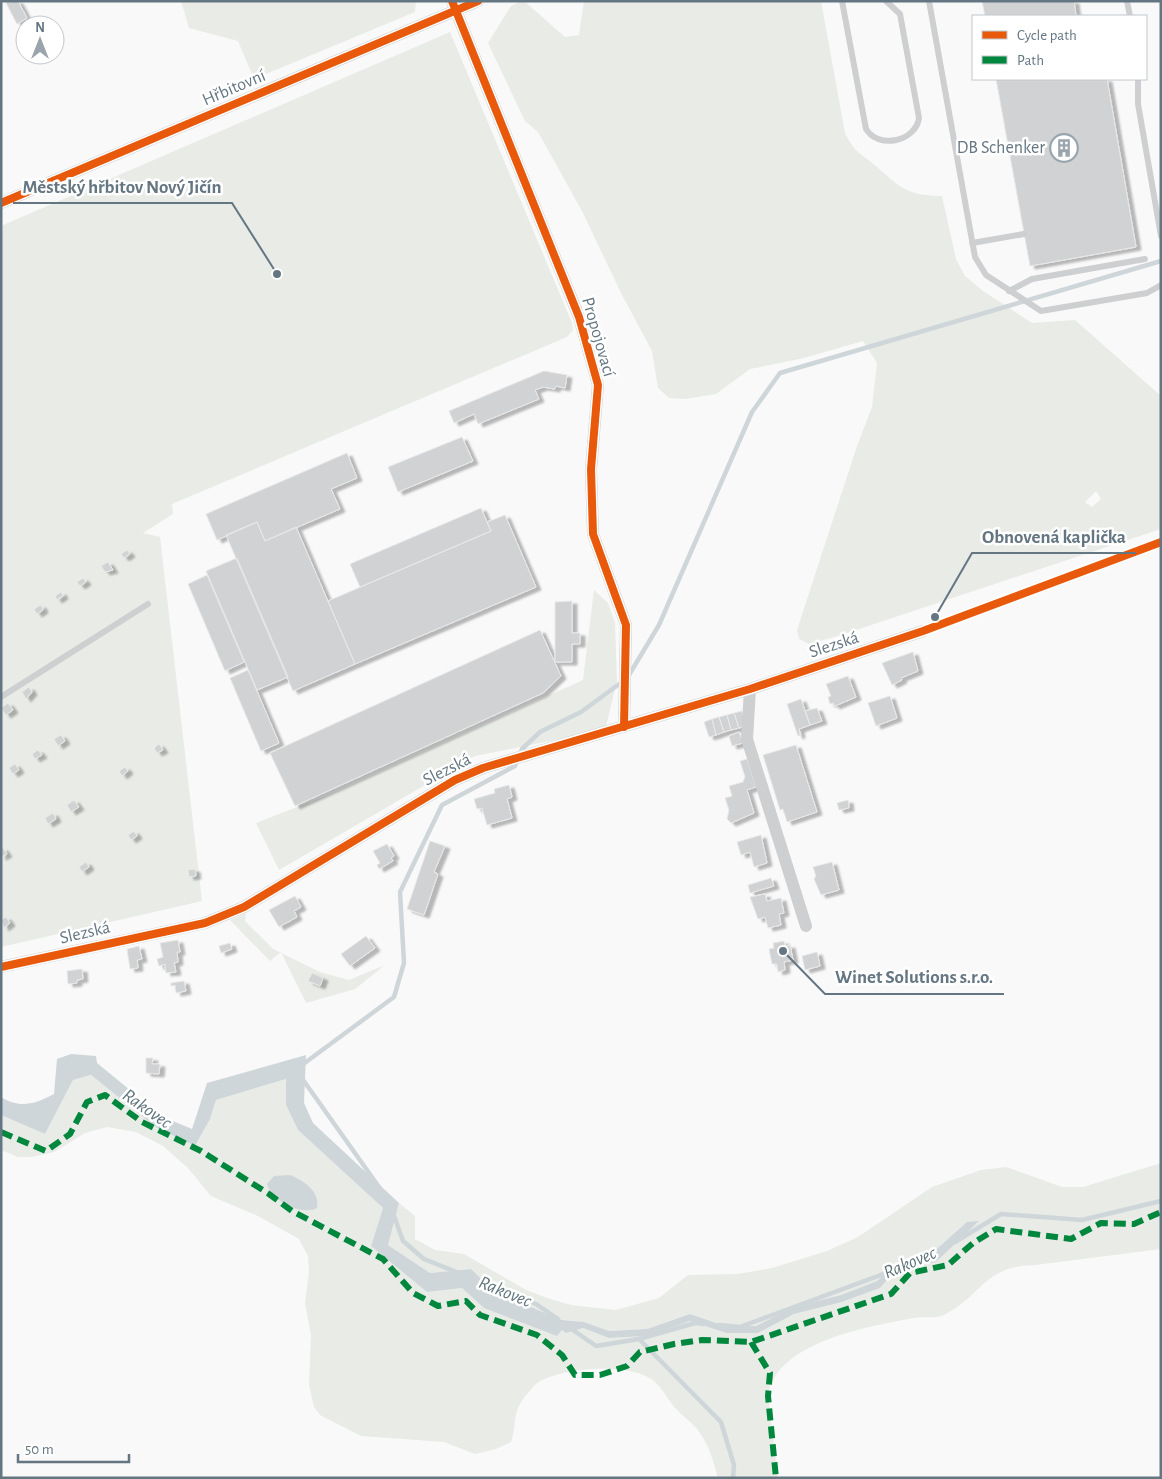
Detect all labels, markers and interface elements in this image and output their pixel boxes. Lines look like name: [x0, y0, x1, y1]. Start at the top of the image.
north arrow: [15, 15, 65, 65]
legend: [972, 15, 1147, 80]
text: N: [35, 21, 45, 35]
text: Cycle path: [1017, 28, 1077, 43]
text: Path: [1017, 53, 1044, 68]
street label: Hřbitovní: [200, 66, 269, 109]
building icon: DB Schenker: [1049, 133, 1079, 163]
place label: DB Schenker: [957, 139, 1045, 157]
callout: Městský hřbitov Nový Jičín: [13, 169, 232, 203]
text: Městský hřbitov Nový Jičín: [22, 178, 222, 197]
street label: Propojovací: [578, 295, 618, 380]
callout: Obnovená kaplička: [972, 519, 1136, 553]
text: Obnovená kaplička: [982, 528, 1126, 547]
street label: Slezská: [807, 629, 861, 661]
street label: Slezská: [420, 750, 474, 790]
street label: Slezská: [58, 918, 112, 948]
callout: Winet Solutions s.r.o.: [825, 960, 1004, 994]
text: Winet Solutions s.r.o.: [835, 968, 993, 987]
water label: Rakovec: [119, 1085, 175, 1133]
water label: Rakovec: [881, 1243, 940, 1282]
water label: Rakovec: [476, 1273, 535, 1311]
scale bar: [18, 1432, 129, 1464]
text: 50 m: [25, 1442, 54, 1457]

